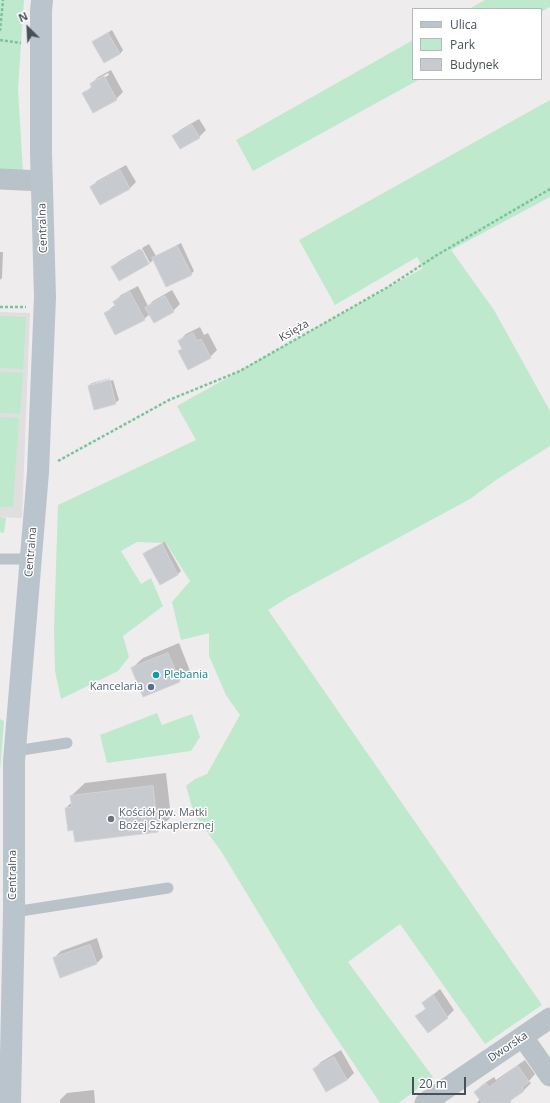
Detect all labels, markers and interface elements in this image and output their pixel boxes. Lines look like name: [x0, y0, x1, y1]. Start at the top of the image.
north arrow: [8, 8, 48, 48]
text: N: [16, 8, 30, 25]
legend: [412, 8, 542, 80]
text: Ulica: [450, 16, 477, 33]
text: Park: [450, 36, 475, 53]
text: Budynek: [450, 56, 499, 73]
street label: Centralna: [36, 203, 50, 253]
street label: Księża: [277, 317, 311, 345]
street label: Centralna: [22, 527, 40, 577]
place label: Plebania: [164, 668, 208, 682]
marker: Plebania: [151, 670, 161, 680]
place label: Kancelaria: [90, 680, 143, 694]
marker: Kancelaria: [146, 682, 156, 692]
place label: Kościół pw. Matki Bożej Szkaplerznej: [119, 806, 214, 832]
marker: Kościół pw. Matki Bożej Szkaplerznej: [106, 814, 116, 824]
street label: Centralna: [6, 850, 20, 900]
street label: Dworska: [486, 1029, 530, 1065]
scale bar: [414, 1069, 468, 1095]
text: 20 m: [419, 1075, 447, 1092]

